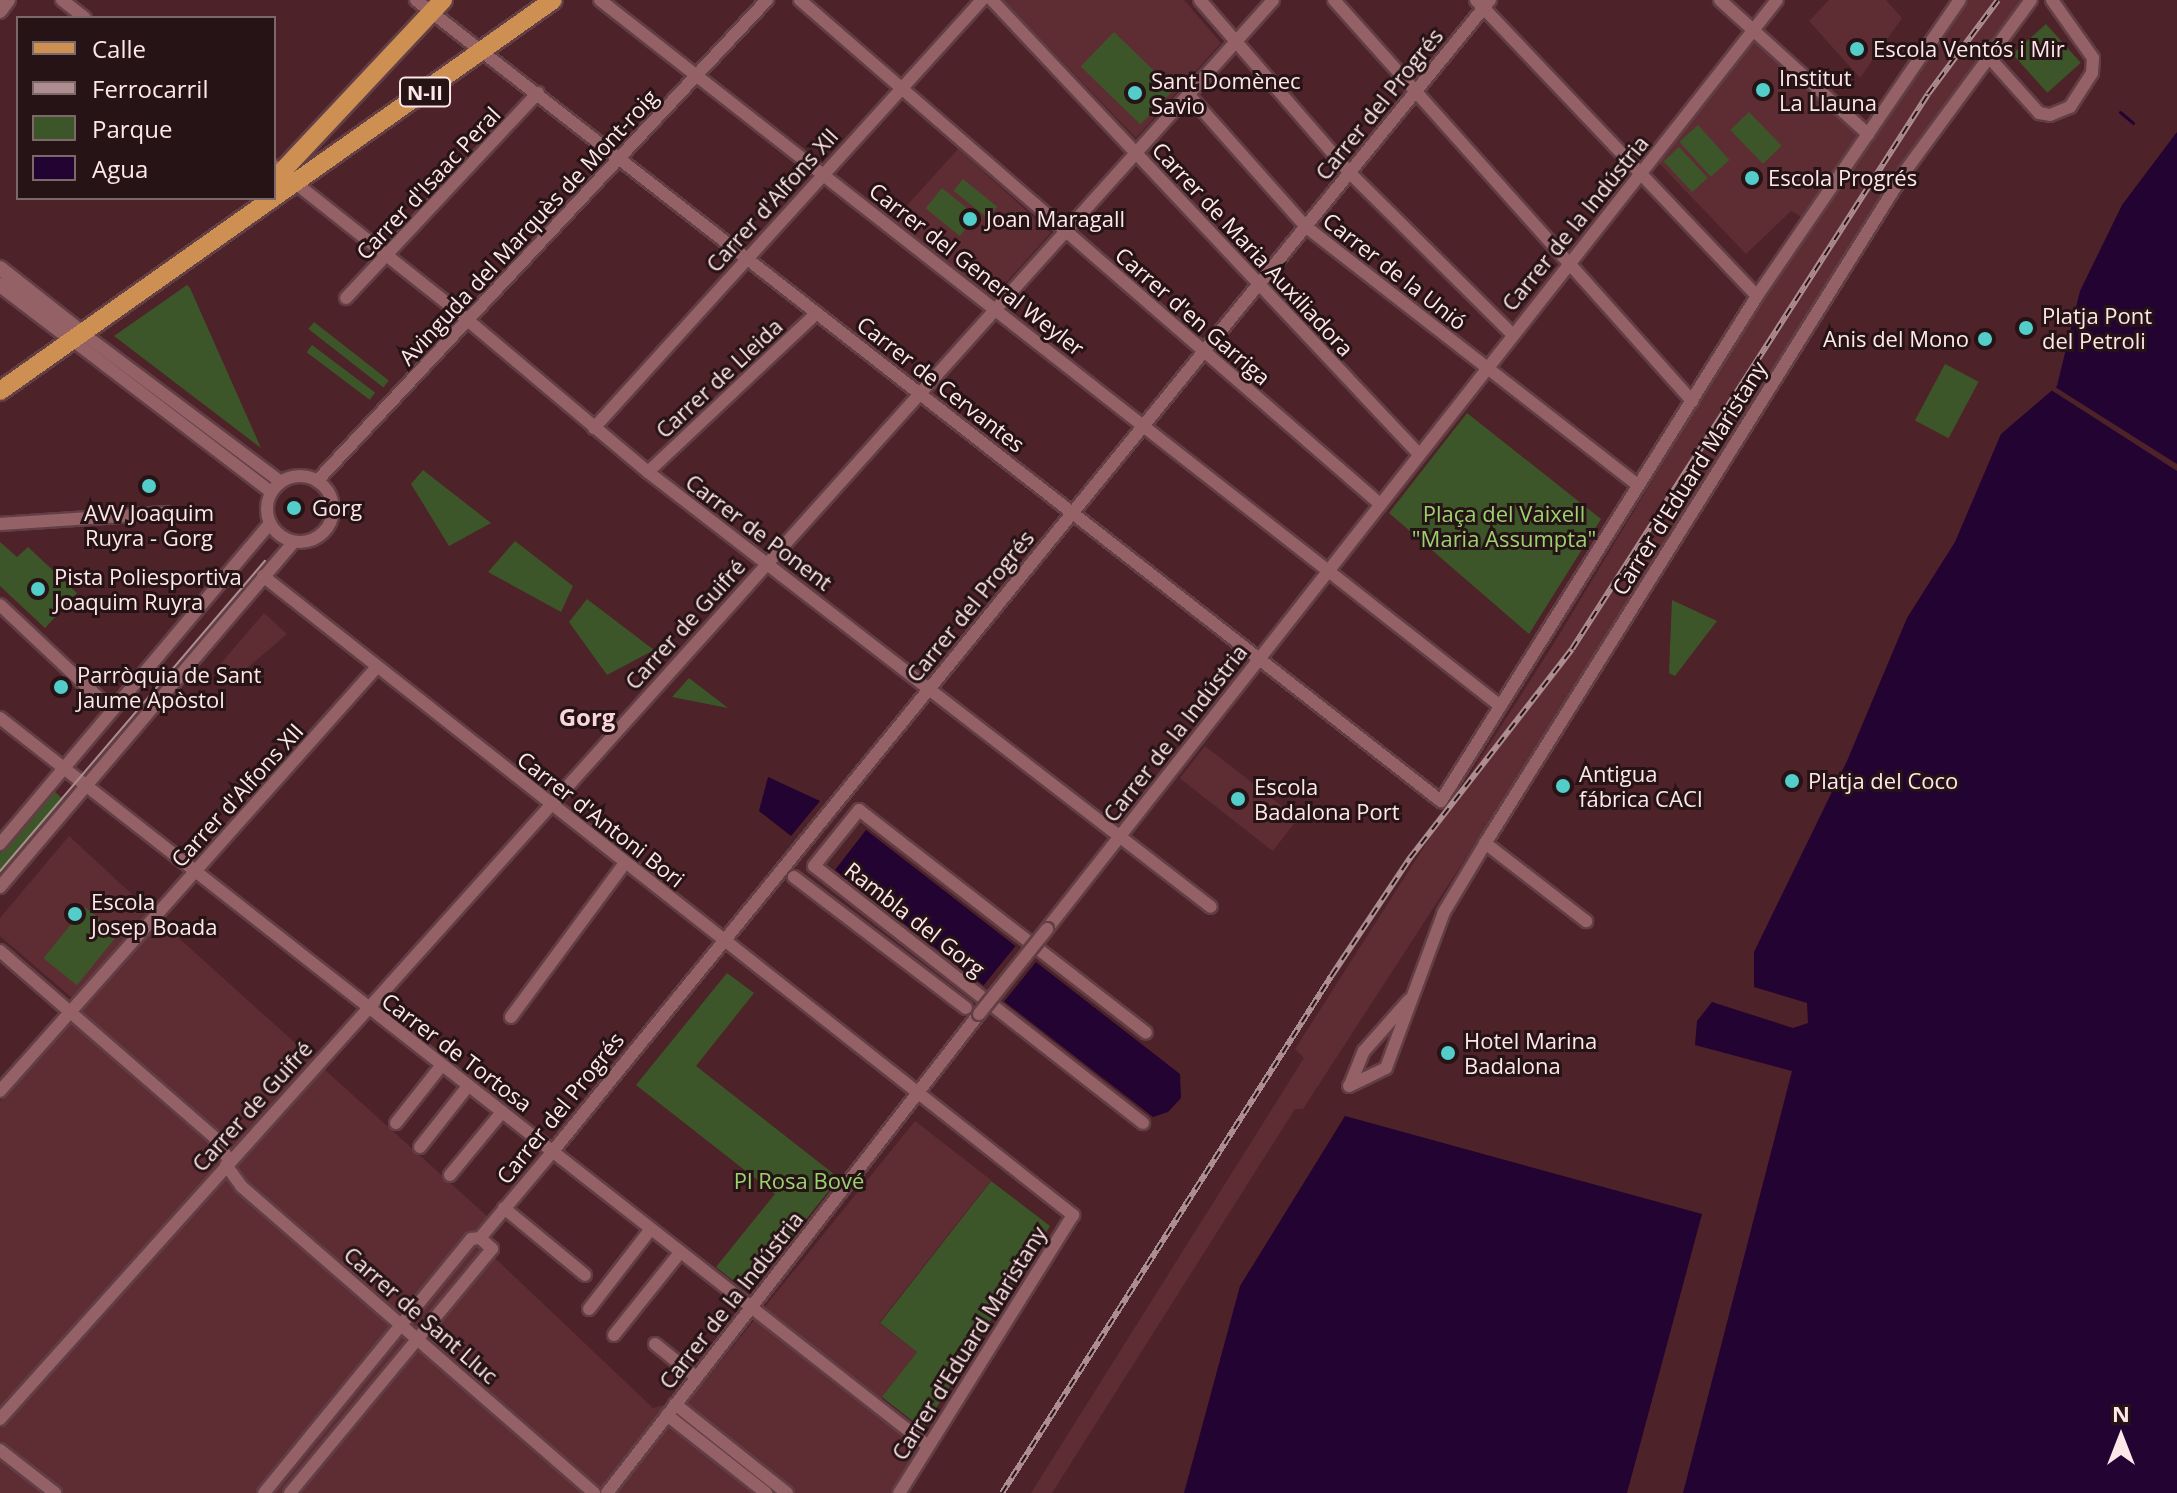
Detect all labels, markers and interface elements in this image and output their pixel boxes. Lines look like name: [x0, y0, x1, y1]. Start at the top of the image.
legend: [16, 16, 276, 200]
street label: Carrer del Progrés: [1310, 23, 1448, 185]
text: Calle: [92, 32, 146, 65]
place label: Escola Ventós i Mir: [1873, 36, 2065, 62]
marker: Escola Ventós i Mir: [1848, 40, 1866, 58]
place label: Institut La Llauna: [1779, 64, 1877, 116]
place label: Sant Domènec Savio: [1151, 67, 1301, 118]
text: Ferrocarril: [92, 72, 208, 105]
road number: N-II: [399, 76, 451, 108]
marker: Institut La Llauna: [1754, 81, 1772, 99]
street label: Avinguda del Marquès de Mont-roig: [393, 84, 663, 370]
marker: Sant Domènec Savio: [1126, 84, 1144, 102]
street label: Carrer d'Isaac Peral: [350, 101, 506, 265]
text: Parque: [92, 112, 172, 145]
street label: Carrer d'Alfons XII: [701, 123, 843, 277]
street label: Carrer de la Indústria: [1496, 130, 1654, 316]
street label: Carrer de Maria Auxiliadora: [1147, 137, 1359, 361]
text: Agua: [92, 152, 148, 185]
place label: Escola Progrés: [1768, 165, 1917, 191]
marker: Escola Progrés: [1743, 169, 1761, 187]
street label: Carrer del General Weyler: [864, 177, 1090, 361]
place label: Joan Maragall: [986, 206, 1125, 232]
street label: Carrer de la Unió: [1318, 207, 1472, 335]
marker: Joan Maragall: [961, 210, 979, 228]
street label: Carrer d'en Garriga: [1110, 241, 1276, 391]
place label: Platja Pont del Petroli: [2042, 302, 2152, 354]
street label: Carrer de Cervantes: [852, 310, 1030, 458]
street label: Carrer de Lleida: [650, 313, 788, 443]
marker: Platja Pont del Petroli: [2017, 319, 2035, 337]
place label: Anis del Mono: [1823, 326, 1969, 352]
marker: Anis del Mono: [1976, 330, 1994, 348]
street label: Carrer d'Eduard Maristany: [1606, 356, 1772, 600]
street label: Carrer de Ponent: [681, 468, 837, 596]
marker: AVV Joaquim Ruyra - Gorg: [140, 477, 158, 495]
place label: Gorg: [312, 495, 362, 521]
marker: Gorg: [283, 497, 305, 519]
place label: AVV Joaquim Ruyra - Gorg: [84, 499, 214, 550]
park label: Plaça del Vaixell "Maria Assumpta": [1412, 500, 1596, 552]
street label: Carrer del Progrés: [901, 525, 1039, 687]
street label: Carrer de Guifré: [620, 553, 750, 695]
place label: Pista Poliesportiva Joaquim Ruyra: [54, 563, 242, 614]
marker: Pista Poliesportiva Joaquim Ruyra: [29, 580, 47, 598]
street label: Carrer de la Indústria: [1098, 639, 1252, 827]
place label: Parròquia de Sant Jaume Apòstol: [77, 661, 261, 712]
marker: Parròquia de Sant Jaume Apòstol: [52, 678, 70, 696]
district label: Gorg: [559, 703, 615, 731]
street label: Carrer d'Alfons XII: [166, 718, 308, 872]
street label: Carrer d'Antoni Bori: [512, 746, 690, 892]
place label: Antigua fábrica CACI: [1579, 760, 1703, 812]
place label: Platja del Coco: [1808, 768, 1958, 794]
marker: Platja del Coco: [1783, 772, 1801, 790]
place label: Escola Badalona Port: [1254, 773, 1400, 824]
marker: Antigua fábrica CACI: [1554, 777, 1572, 795]
marker: Escola Badalona Port: [1229, 790, 1247, 808]
street label: Rambla del Gorg: [840, 856, 990, 982]
place label: Escola Josep Boada: [91, 888, 218, 940]
marker: Escola Josep Boada: [66, 905, 84, 923]
street label: Carrer de Tortosa: [377, 987, 537, 1117]
street label: Carrer del Progrés: [491, 1027, 629, 1189]
place label: Hotel Marina Badalona: [1464, 1027, 1597, 1078]
street label: Carrer de Guifré: [187, 1035, 317, 1177]
marker: Hotel Marina Badalona: [1439, 1044, 1457, 1062]
park label: Pl Rosa Bové: [734, 1168, 864, 1194]
street label: Carrer de la Indústria: [654, 1206, 808, 1394]
street label: Carrer d'Eduard Maristany: [886, 1221, 1052, 1465]
street label: Carrer de Sant Lluc: [339, 1241, 503, 1389]
north arrow: [2081, 1397, 2161, 1477]
text: N: [2112, 1398, 2130, 1428]

